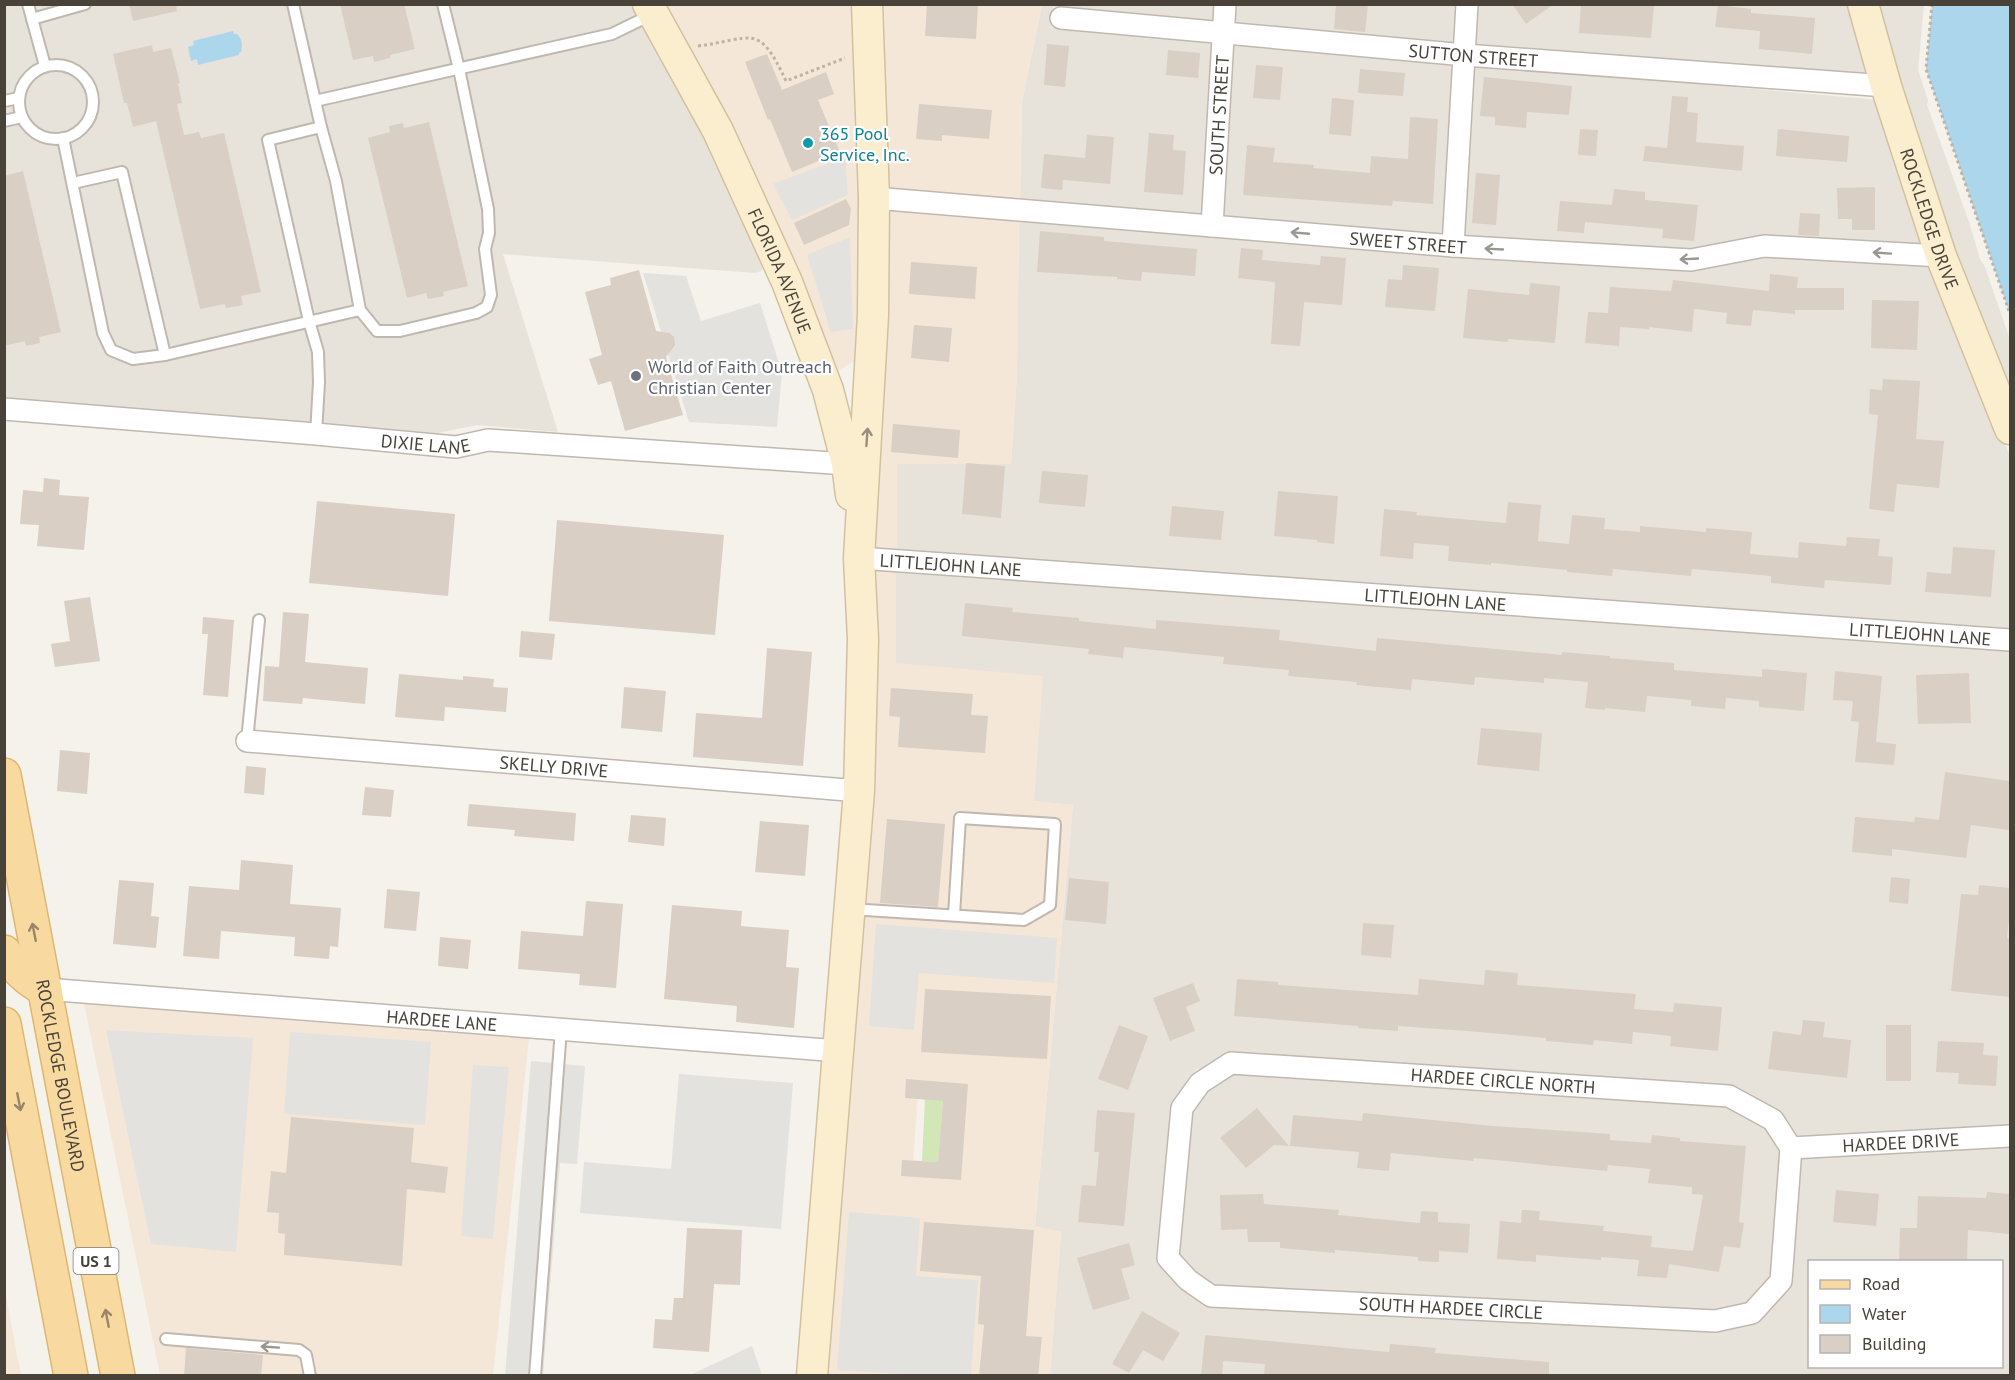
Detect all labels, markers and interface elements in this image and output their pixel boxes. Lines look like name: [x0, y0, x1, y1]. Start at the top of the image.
street label: SUTTON STREET: [1408, 38, 1539, 72]
street label: SOUTH STREET: [1203, 55, 1233, 176]
place label: 365 Pool Service, Inc.: [820, 122, 910, 166]
marker: 365 Pool Service, Inc.: [801, 136, 815, 150]
street label: ROCKLEDGE DRIVE: [1895, 145, 1965, 293]
street label: FLORIDA AVENUE: [743, 204, 817, 337]
street label: SWEET STREET: [1349, 226, 1467, 258]
one-way arrow: [1291, 228, 1310, 239]
one-way arrow: [1485, 243, 1505, 254]
one-way arrow: [1873, 247, 1893, 258]
one-way arrow: [1680, 253, 1699, 265]
place label: World of Faith Outreach Christian Center: [648, 355, 832, 399]
marker: World of Faith Outreach Christian Center: [629, 369, 643, 383]
one-way arrow: [862, 427, 873, 447]
street label: DIXIE LANE: [380, 429, 472, 459]
street label: LITTLEJOHN LANE: [879, 548, 1023, 581]
street label: LITTLEJOHN LANE: [1364, 583, 1507, 616]
street label: LITTLEJOHN LANE: [1849, 617, 1992, 650]
street label: SKELLY DRIVE: [499, 750, 609, 782]
one-way arrow: [28, 922, 39, 942]
street label: ROCKLEDGE BOULEVARD: [31, 977, 91, 1174]
street label: HARDEE LANE: [386, 1004, 498, 1036]
street label: HARDEE CIRCLE NORTH: [1410, 1063, 1596, 1099]
one-way arrow: [14, 1092, 25, 1112]
street label: HARDEE DRIVE: [1842, 1127, 1960, 1157]
road number: US 1: [74, 1248, 118, 1274]
legend: [1808, 1260, 2003, 1368]
text: Road: [1862, 1272, 1900, 1295]
street label: SOUTH HARDEE CIRCLE: [1358, 1292, 1544, 1324]
text: Water: [1862, 1302, 1906, 1325]
one-way arrow: [101, 1309, 112, 1328]
text: Building: [1862, 1332, 1926, 1355]
one-way arrow: [261, 1341, 281, 1352]

